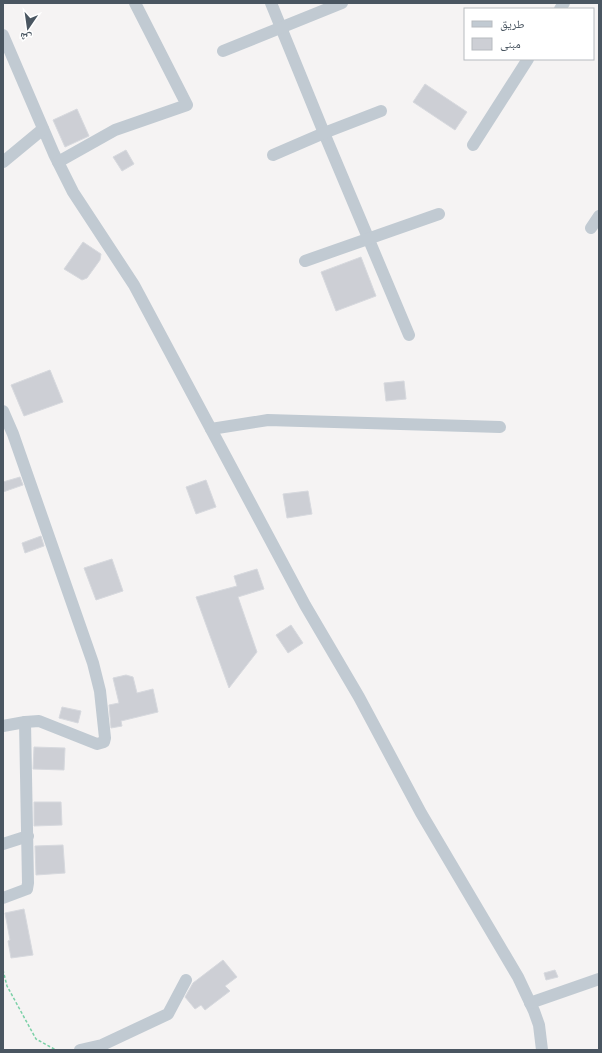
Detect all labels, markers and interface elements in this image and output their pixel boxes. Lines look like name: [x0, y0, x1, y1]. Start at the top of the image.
north arrow: [8, 8, 48, 48]
legend: [464, 8, 594, 60]
text: طريق: [500, 17, 525, 31]
text: ش: [18, 29, 33, 45]
text: مبنى: [500, 37, 521, 51]

